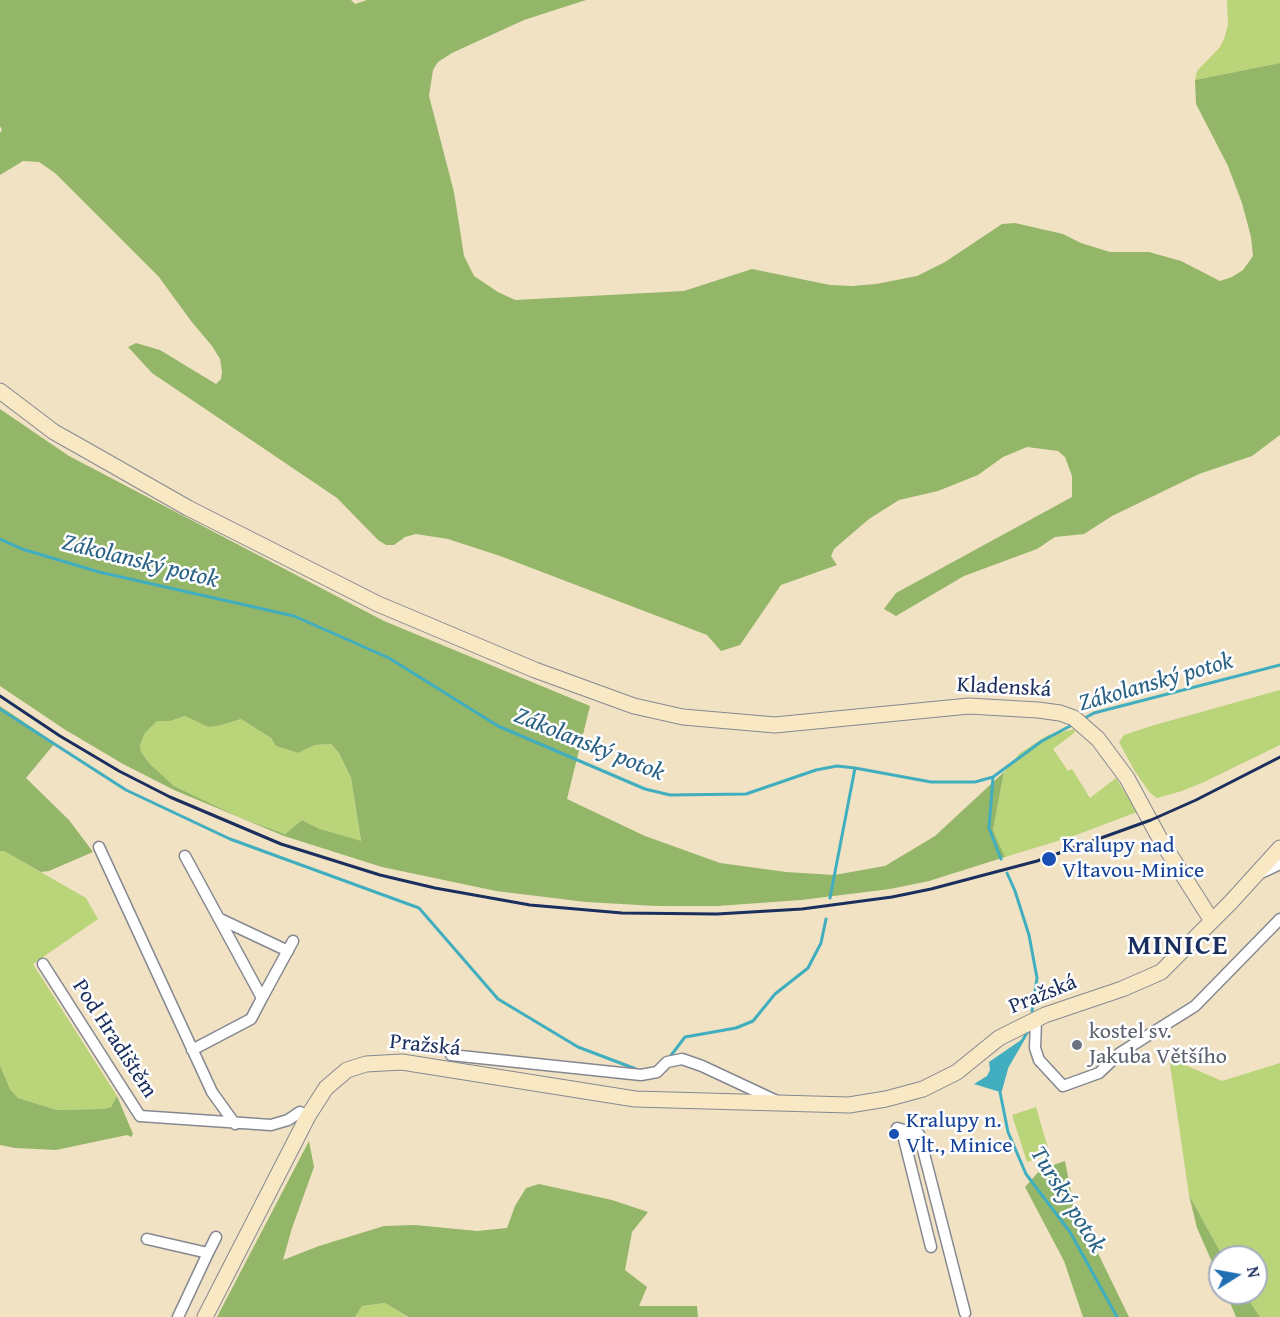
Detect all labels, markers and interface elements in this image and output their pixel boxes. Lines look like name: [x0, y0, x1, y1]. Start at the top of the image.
water label: Zákolanský potok: [59, 529, 221, 595]
water label: Zákolanský potok: [1075, 647, 1237, 719]
street label: Kladenská: [956, 672, 1052, 704]
water label: Zákolanský potok: [510, 702, 668, 788]
place label: Kralupy nad Vltavou-Minice: [1062, 833, 1204, 884]
marker: Kralupy nad Vltavou-Minice: [1040, 850, 1058, 868]
district label: MINICE: [1127, 930, 1229, 964]
street label: Pražská: [1005, 969, 1081, 1021]
street label: Pod Hradištěm: [66, 975, 162, 1103]
place label: kostel sv. Jakuba Většího: [1089, 1019, 1227, 1070]
street label: Pražská: [388, 1029, 462, 1063]
marker: kostel sv. Jakuba Většího: [1070, 1038, 1084, 1052]
place label: Kralupy n. Vlt., Minice: [906, 1108, 1013, 1160]
marker: Kralupy n. Vlt., Minice: [887, 1127, 901, 1141]
water label: Turský potok: [1023, 1141, 1111, 1259]
north arrow: [1208, 1245, 1268, 1305]
text: N: [1241, 1264, 1267, 1279]

